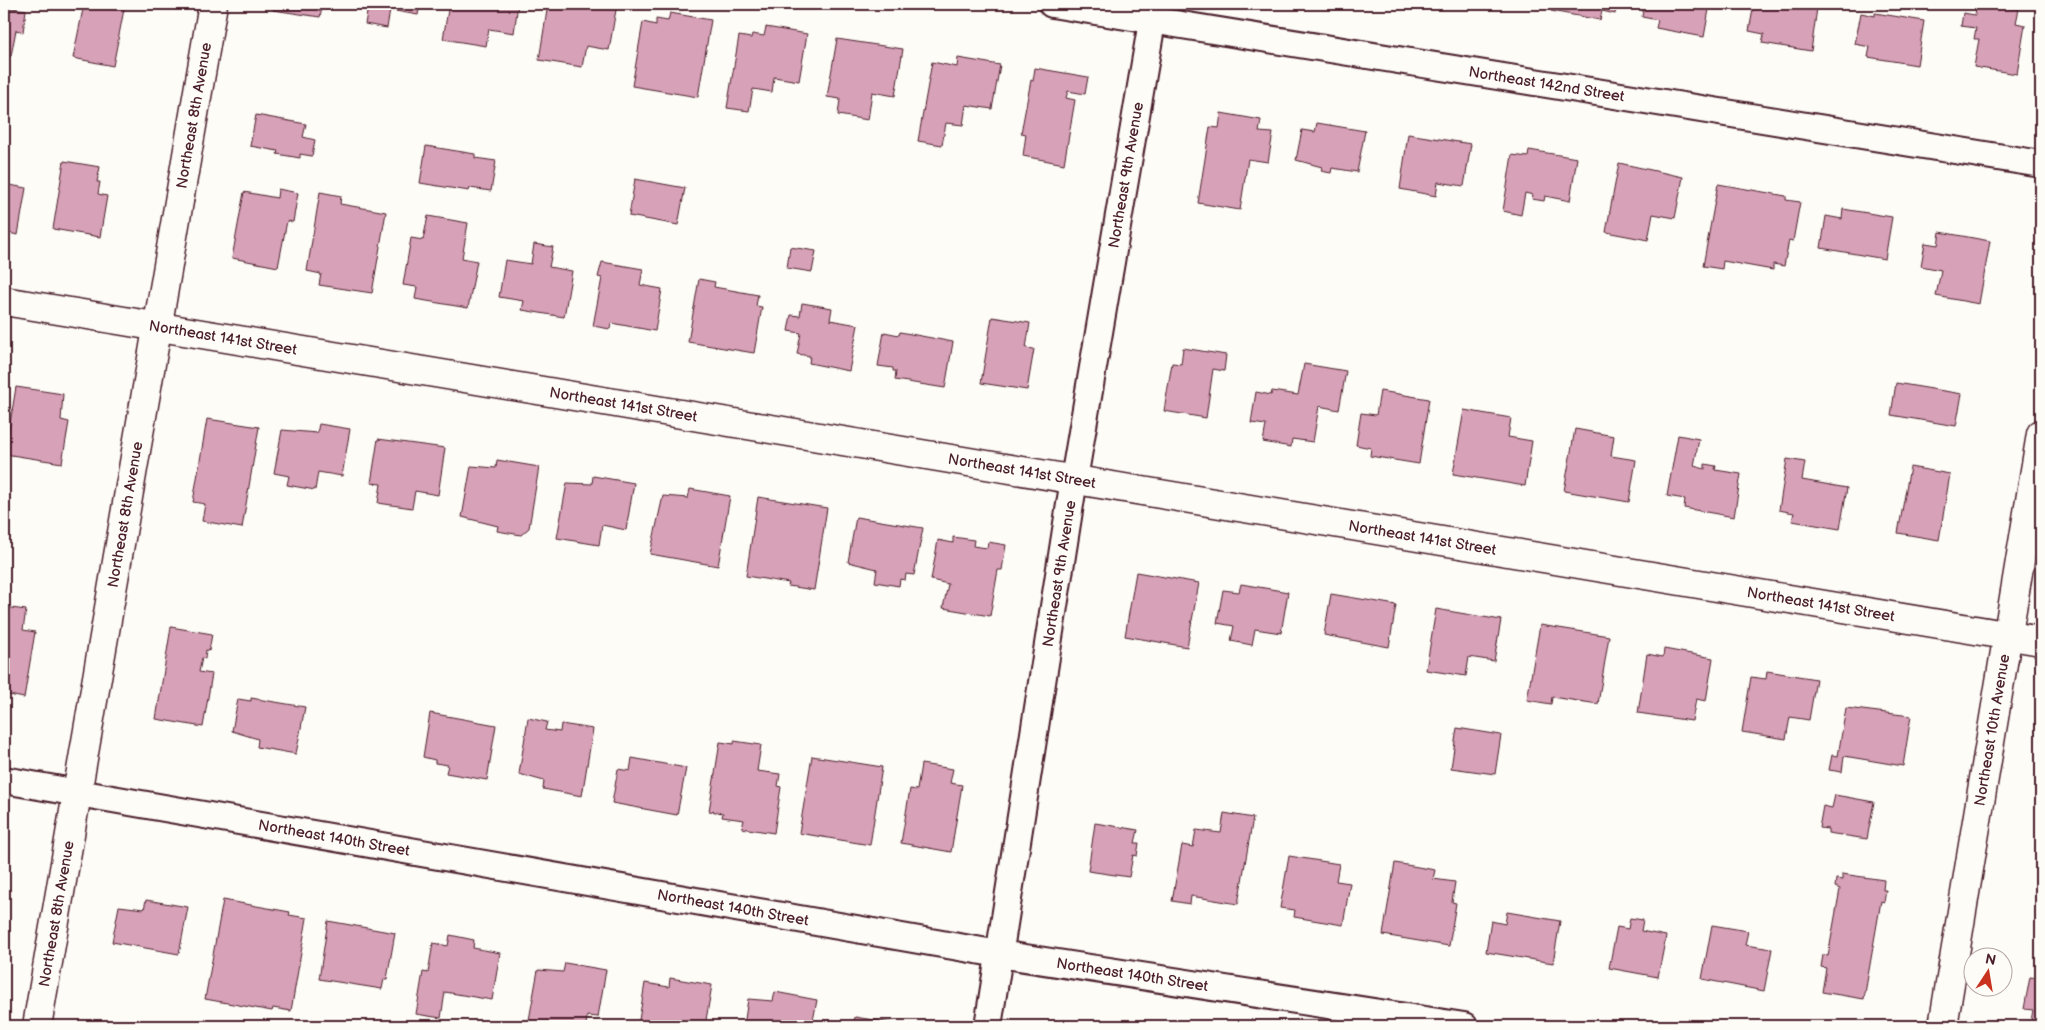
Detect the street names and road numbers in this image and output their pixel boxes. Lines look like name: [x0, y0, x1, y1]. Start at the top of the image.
street label: Northeast 8th Avenue: [172, 41, 216, 190]
street label: Northeast 142nd Street: [1467, 63, 1626, 107]
street label: Northeast 9th Avenue: [1105, 101, 1148, 250]
street label: Northeast 141st Street: [148, 316, 299, 360]
street label: Northeast 141st Street: [548, 383, 699, 427]
street label: Northeast 8th Avenue: [104, 440, 148, 589]
street label: Northeast 141st Street: [946, 450, 1098, 493]
street label: Northeast 9th Avenue: [1039, 499, 1081, 648]
street label: Northeast 141st Street: [1347, 517, 1498, 560]
street label: Northeast 141st Street: [1745, 583, 1897, 627]
street label: Northeast 10th Avenue: [1971, 653, 2014, 808]
street label: Northeast 140th Street: [257, 816, 412, 861]
street label: Northeast 8th Avenue: [35, 839, 79, 988]
street label: Northeast 140th Street: [656, 885, 810, 931]
street label: Northeast 140th Street: [1055, 954, 1210, 996]

